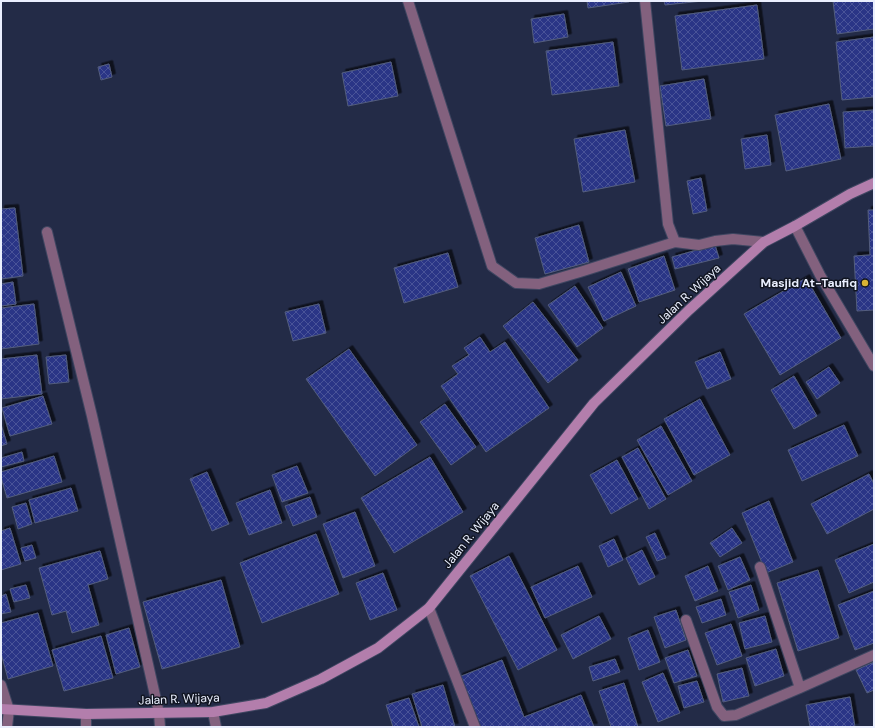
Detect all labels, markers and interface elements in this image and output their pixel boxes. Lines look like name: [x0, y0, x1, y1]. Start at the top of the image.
street label: Jalan R. Wijaya: [654, 260, 724, 328]
place label: Masjid At-Taufiq: [761, 275, 857, 291]
marker: Masjid At-Taufiq: [860, 278, 870, 288]
street label: Jalan R. Wijaya: [439, 498, 503, 572]
street label: Jalan R. Wijaya: [138, 690, 220, 708]

